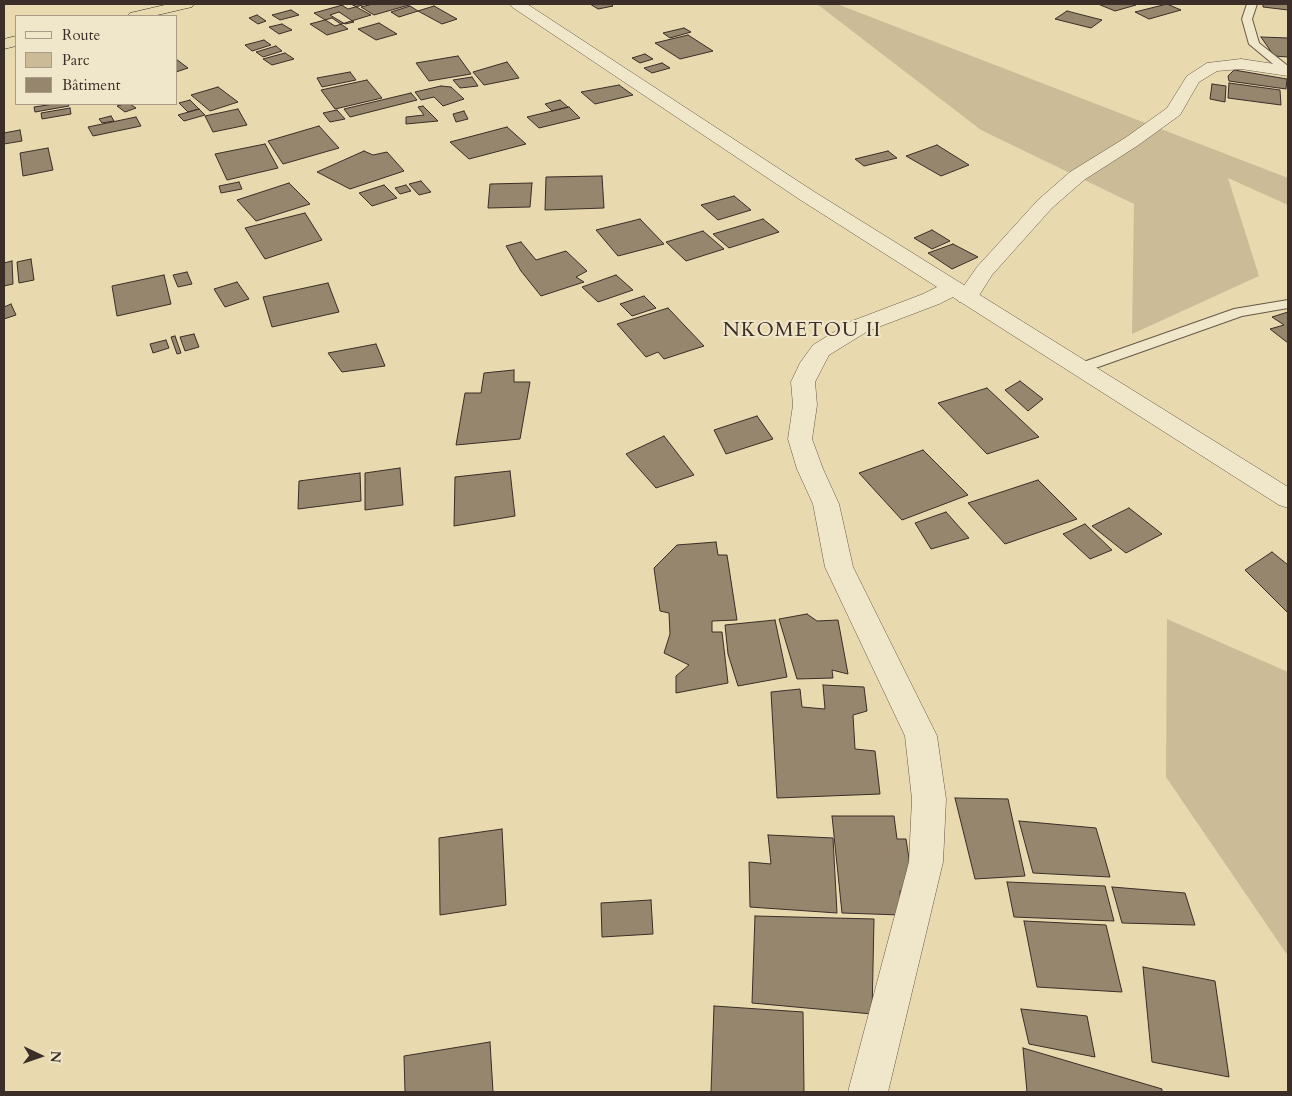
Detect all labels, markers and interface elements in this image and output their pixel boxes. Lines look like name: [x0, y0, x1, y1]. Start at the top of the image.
legend: [15, 15, 178, 105]
text: Route: [62, 25, 100, 45]
text: Parc: [62, 50, 90, 70]
text: Bâtiment: [62, 75, 120, 95]
district label: NKOMETOU II: [721, 319, 883, 343]
north arrow: [15, 1031, 65, 1081]
text: N: [46, 1050, 65, 1063]

